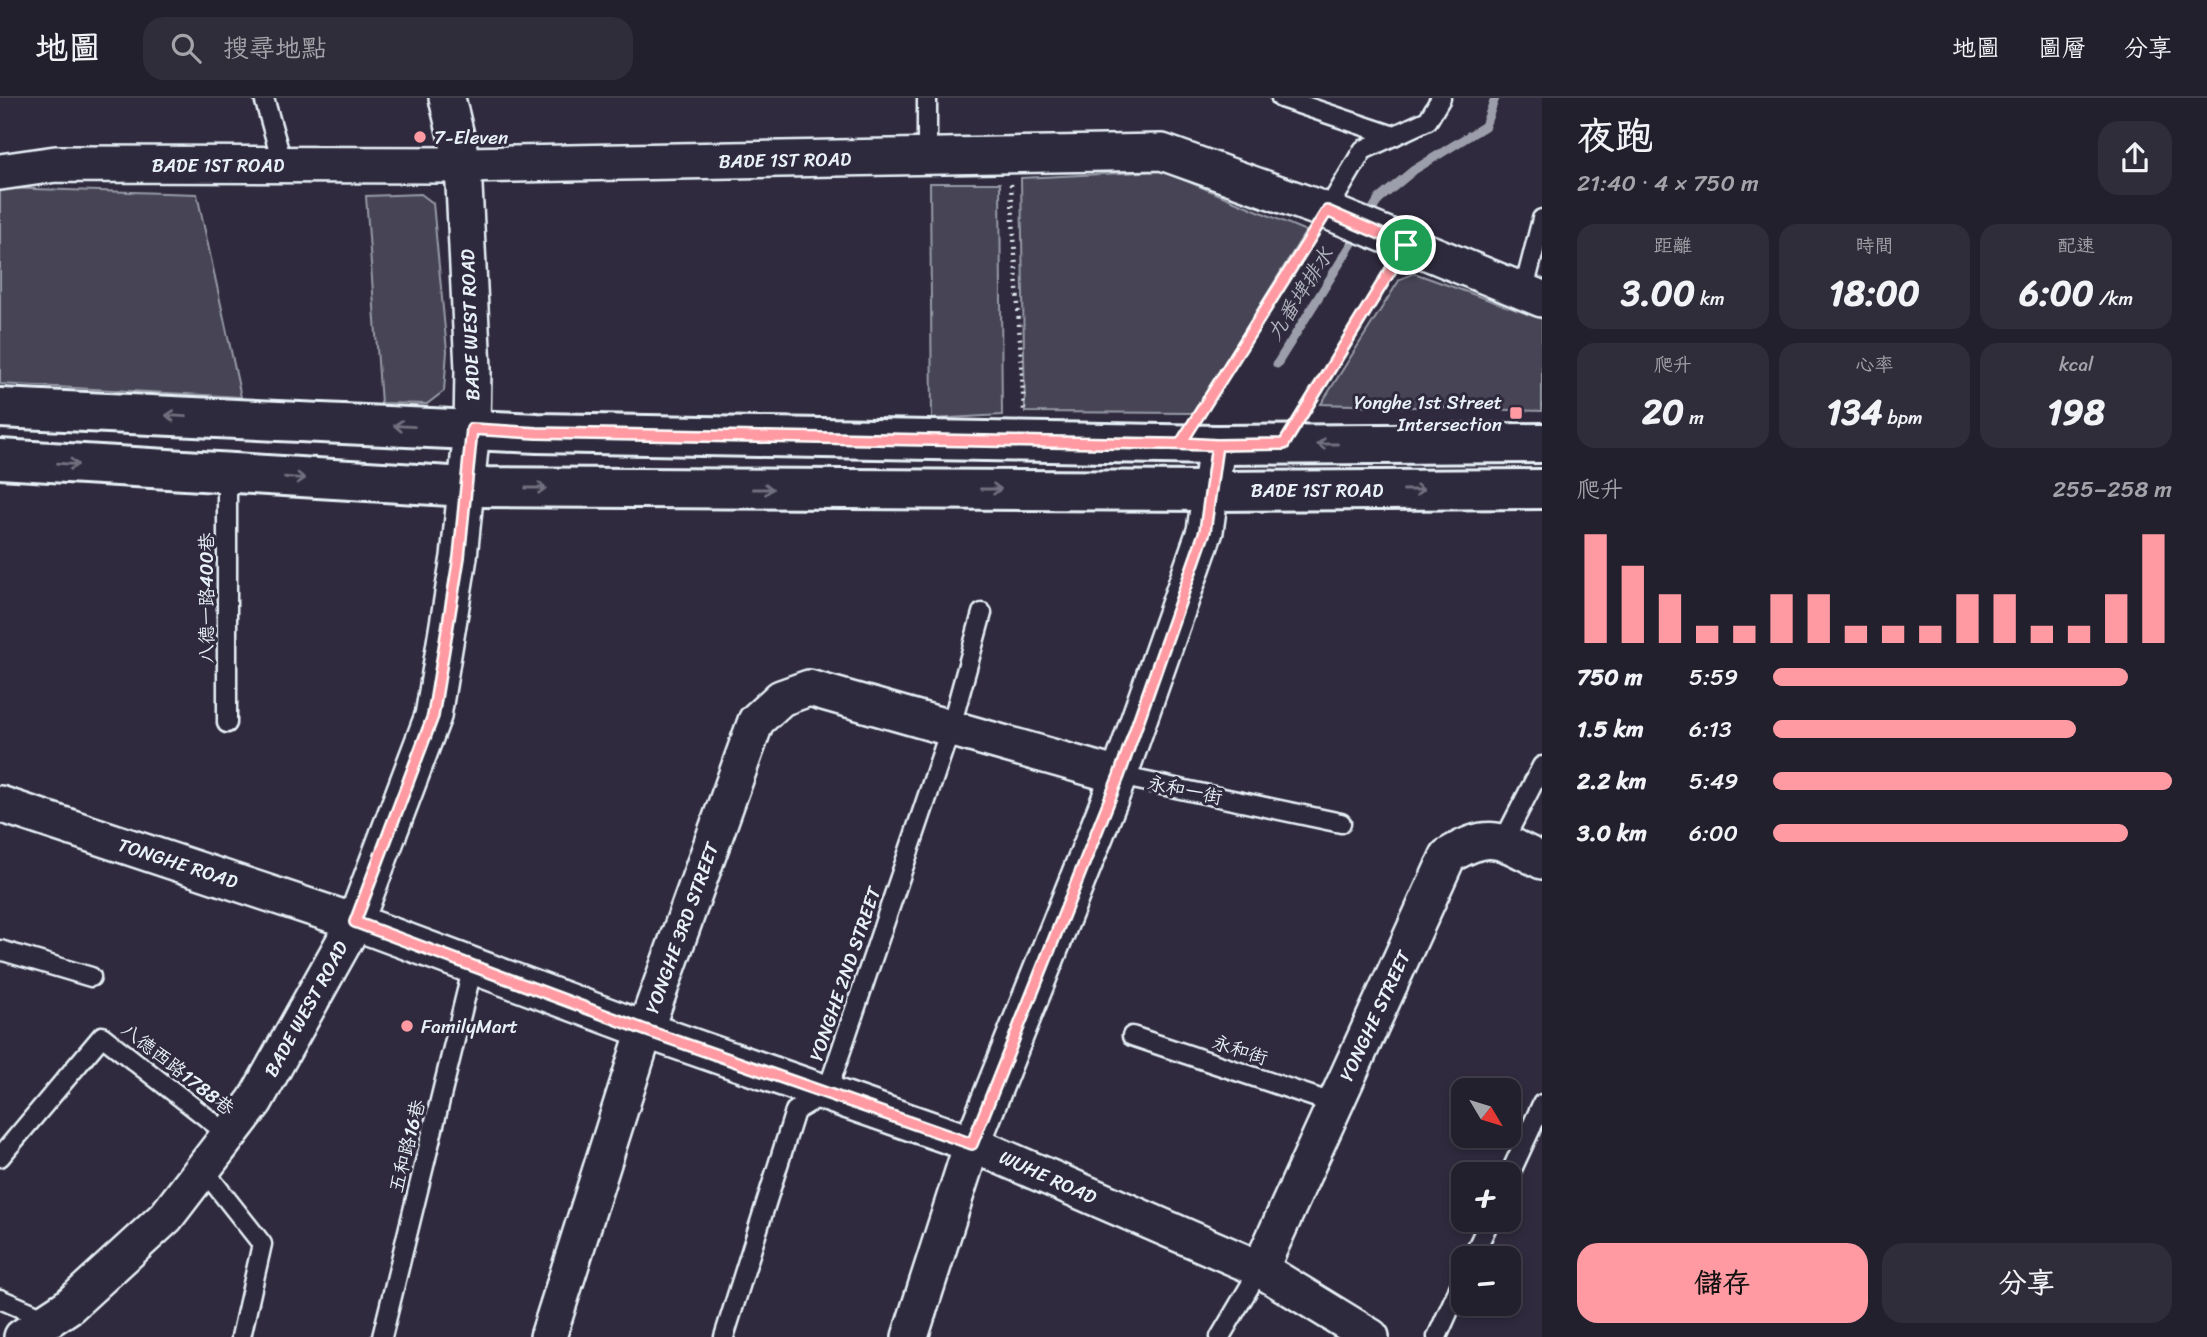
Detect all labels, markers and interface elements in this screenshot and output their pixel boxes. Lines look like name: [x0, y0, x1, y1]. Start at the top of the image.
search box: [143, 17, 633, 80]
text: 地圖: [35, 19, 101, 77]
text: 搜尋地點: [223, 25, 327, 71]
text: 地圖: [1952, 27, 2000, 69]
text: 圖層: [2038, 27, 2086, 69]
text: 分享: [2124, 27, 2172, 69]
icon: search: [167, 29, 205, 67]
text: 夜跑: [1577, 103, 1653, 170]
place label: 7-Eleven: [434, 121, 508, 154]
button: share: [2098, 121, 2172, 195]
marker: 7-Eleven: [412, 129, 428, 145]
street label: BADE 1ST ROAD: [718, 142, 852, 178]
street label: BADE 1ST ROAD: [152, 149, 285, 182]
text: 21:40 · 4 × 750 m: [1577, 163, 1759, 204]
pin: [1376, 215, 1436, 275]
icon: arrive: [1387, 226, 1425, 264]
text: 距離: [1654, 229, 1692, 262]
text: 時間: [1855, 229, 1894, 262]
text: 配速: [2057, 229, 2095, 262]
water label: 九番埤排水: [1256, 239, 1344, 349]
street label: BADE WEST ROAD: [451, 248, 489, 401]
text: 3.00: [1621, 262, 1695, 324]
text: 18:00: [1829, 262, 1920, 324]
text: 6:00: [2019, 262, 2094, 324]
text: km: [1695, 282, 1725, 315]
text: /km: [2094, 282, 2133, 315]
text: 爬升: [1654, 348, 1692, 381]
text: 心率: [1855, 348, 1894, 381]
text: kcal: [2059, 348, 2093, 381]
text: 20: [1642, 381, 1684, 443]
text: 134: [1826, 381, 1883, 443]
text: 198: [2047, 381, 2105, 443]
place label: Yonghe 1st Street Intersection: [1354, 386, 1502, 441]
text: m: [1684, 401, 1704, 434]
text: bpm: [1883, 401, 1923, 434]
marker: Yonghe 1st Street Intersection: [1508, 405, 1524, 421]
one-way arrow: [165, 409, 188, 422]
one-way arrow: [393, 420, 416, 433]
one-way arrow: [1316, 437, 1339, 451]
one-way arrow: [56, 457, 79, 470]
text: 爬升: [1577, 469, 1623, 510]
text: 255–258 m: [2053, 469, 2172, 510]
one-way arrow: [283, 472, 306, 485]
street label: BADE 1ST ROAD: [1251, 474, 1384, 507]
one-way arrow: [524, 481, 547, 495]
one-way arrow: [751, 482, 774, 495]
one-way arrow: [979, 482, 1002, 496]
one-way arrow: [1402, 483, 1425, 497]
street label: 八德一路400巷: [190, 533, 223, 663]
text: 750 m: [1577, 657, 1642, 698]
text: 5:59: [1689, 657, 1738, 698]
text: 1.5 km: [1577, 709, 1644, 750]
text: 6:13: [1689, 709, 1732, 750]
text: 2.2 km: [1577, 761, 1646, 802]
text: 5:49: [1689, 761, 1739, 802]
street label: 永和一街: [1144, 766, 1226, 814]
text: 3.0 km: [1577, 813, 1647, 854]
text: 6:00: [1689, 813, 1738, 854]
street label: TONGHE ROAD: [114, 828, 243, 898]
street label: YONGHE 3RD STREET: [636, 836, 729, 1018]
street label: YONGHE 2ND STREET: [800, 881, 891, 1066]
street label: BADE WEST ROAD: [255, 934, 357, 1083]
street label: YONGHE STREET: [1330, 944, 1420, 1087]
place label: FamilyMart: [421, 1010, 518, 1043]
street label: 八德西路1788巷: [114, 1014, 242, 1124]
marker: FamilyMart: [399, 1018, 415, 1034]
street label: 永和街: [1208, 1025, 1272, 1075]
north arrow: [1451, 1078, 1521, 1148]
map controls: [1451, 1078, 1521, 1316]
street label: 五和路16巷: [380, 1096, 434, 1196]
street label: WUHE ROAD: [994, 1141, 1103, 1213]
button: +: [1451, 1162, 1521, 1232]
button: 儲存: [1577, 1243, 1868, 1323]
button: 分享: [1882, 1243, 2172, 1323]
button: −: [1451, 1246, 1521, 1316]

